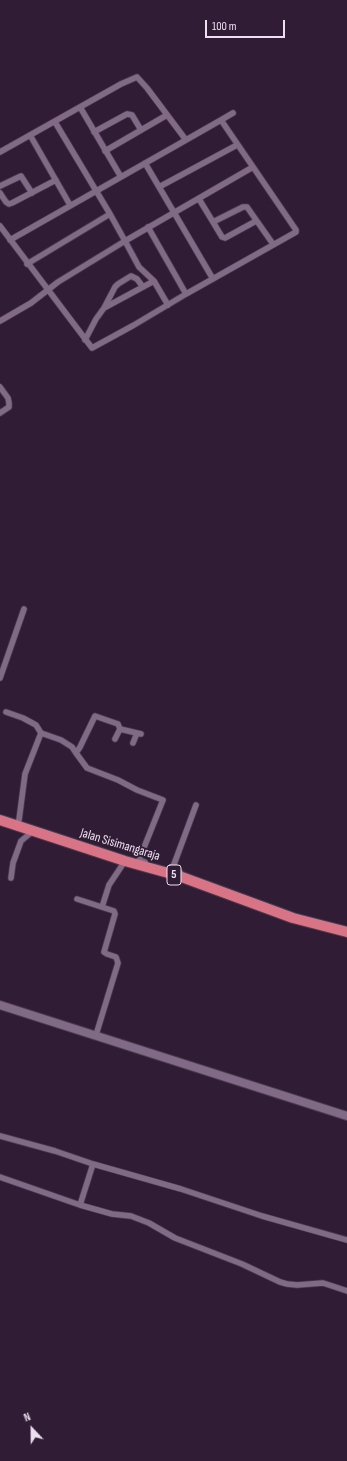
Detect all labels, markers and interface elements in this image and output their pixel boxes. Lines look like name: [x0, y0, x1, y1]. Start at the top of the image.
scale bar: [207, 12, 287, 38]
text: 100 m: [212, 19, 237, 34]
street label: Jalan Sisimangaraja: [78, 825, 162, 865]
road number: 5: [167, 865, 181, 885]
north arrow: [12, 1409, 52, 1449]
text: N: [22, 1410, 32, 1425]

